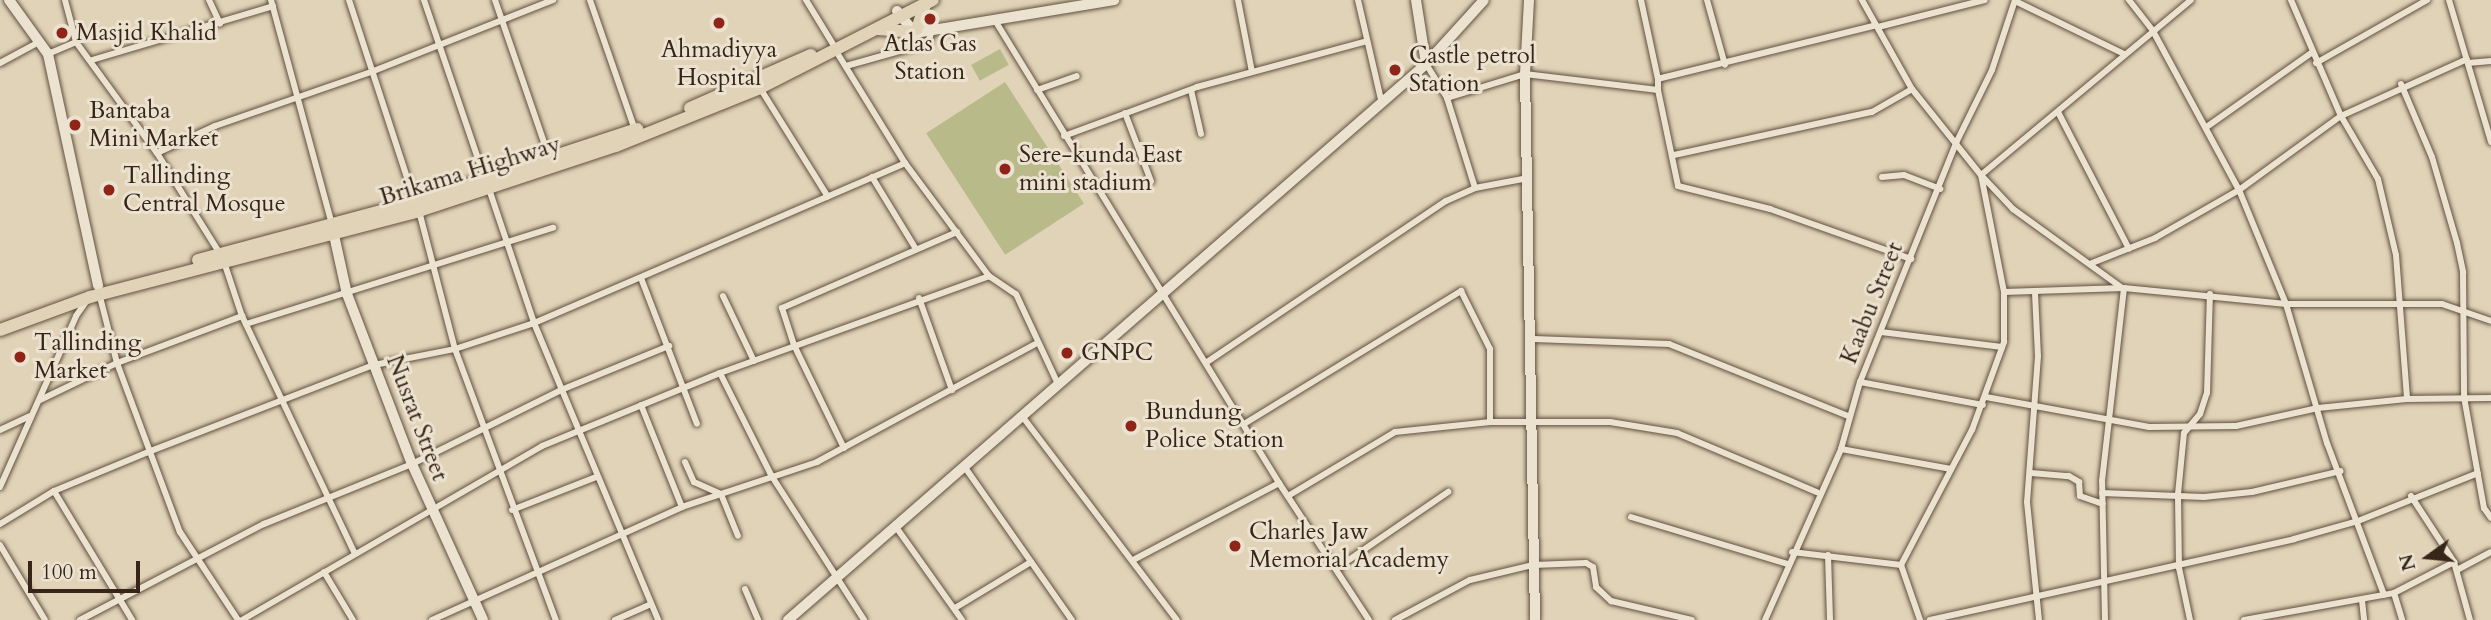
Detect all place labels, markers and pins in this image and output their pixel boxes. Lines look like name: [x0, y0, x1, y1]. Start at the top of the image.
marker: Atlas Gas Station: [922, 11, 938, 27]
marker: Ahmadiyya Hospital: [709, 13, 729, 33]
place label: Masjid Khalid: [76, 19, 217, 47]
marker: Masjid Khalid: [54, 25, 70, 41]
place label: Atlas Gas Station: [884, 30, 976, 86]
place label: Ahmadiyya Hospital: [661, 36, 777, 92]
place label: Castle petrol Station: [1409, 42, 1536, 98]
marker: Castle petrol Station: [1387, 62, 1403, 78]
place label: Bantaba Mini Market: [89, 97, 218, 153]
marker: Bantaba Mini Market: [67, 117, 83, 133]
place label: Sere-kunda East mini stadium: [1019, 141, 1182, 197]
marker: Sere-kunda East mini stadium: [997, 161, 1013, 177]
place label: Tallinding Central Mosque: [123, 162, 286, 218]
marker: Tallinding Central Mosque: [101, 182, 117, 198]
place label: Tallinding Market: [34, 329, 141, 385]
place label: GNPC: [1081, 339, 1153, 367]
marker: GNPC: [1059, 345, 1075, 361]
marker: Tallinding Market: [12, 349, 28, 365]
place label: Bundung Police Station: [1145, 398, 1284, 454]
marker: Bundung Police Station: [1123, 418, 1139, 434]
place label: Charles Jaw Memorial Academy: [1249, 518, 1449, 574]
marker: Charles Jaw Memorial Academy: [1227, 538, 1243, 554]

